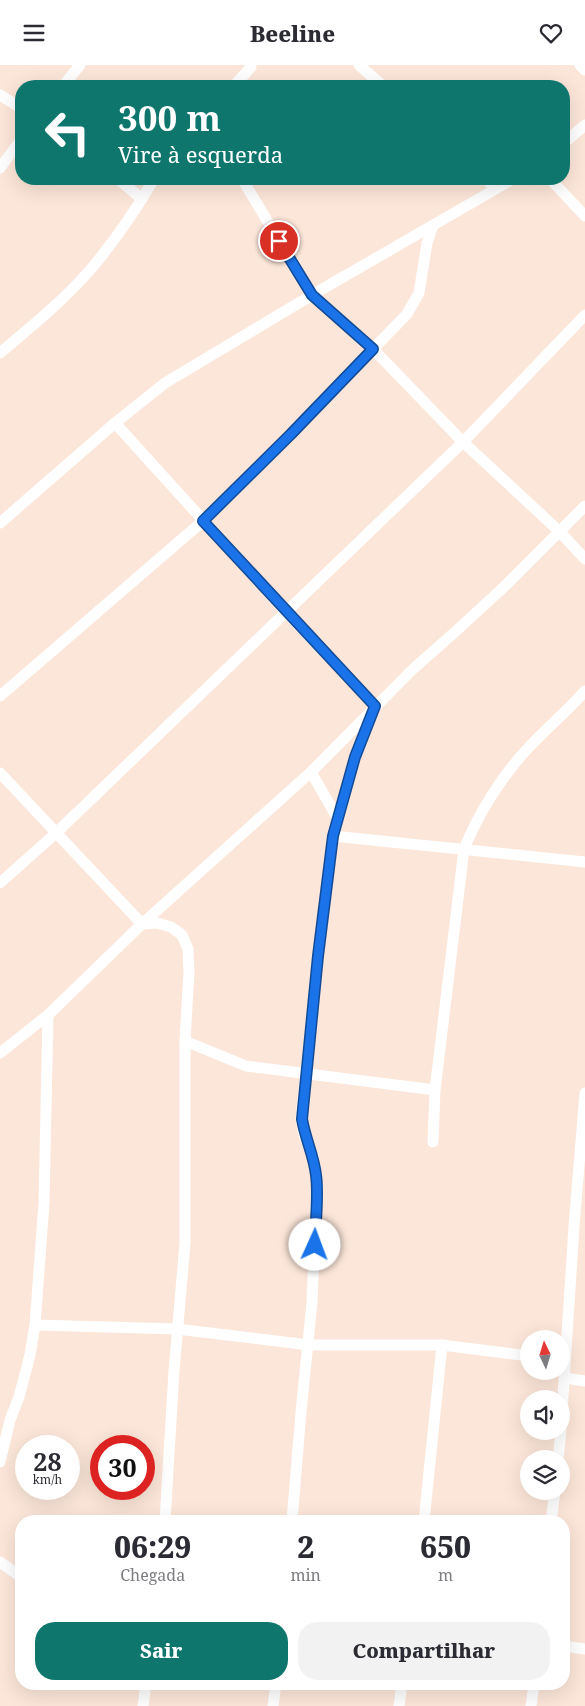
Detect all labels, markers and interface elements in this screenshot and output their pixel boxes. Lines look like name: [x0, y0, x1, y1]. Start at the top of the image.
text: Beeline: [250, 18, 335, 48]
icon: menu: [20, 19, 48, 47]
icon: heart: [537, 19, 565, 47]
text: 300 m: [118, 94, 221, 141]
icon: left: [35, 100, 100, 165]
text: Vire à esquerda: [118, 139, 283, 169]
pin: [258, 220, 300, 262]
icon: arrive: [265, 227, 293, 255]
position arrow: [288, 1218, 340, 1270]
north arrow: [520, 1330, 570, 1380]
map controls: [520, 1330, 570, 1500]
button: sound: [520, 1390, 570, 1440]
speed limit sign: 30: [90, 1435, 155, 1500]
text: 28: [33, 1444, 62, 1478]
button: layers: [520, 1450, 570, 1500]
text: km/h: [33, 1471, 62, 1488]
text: 06:29: [114, 1526, 191, 1567]
text: 2: [297, 1526, 314, 1567]
text: 650: [420, 1526, 471, 1567]
text: Chegada: [120, 1564, 185, 1586]
text: min: [290, 1564, 321, 1586]
text: m: [438, 1564, 453, 1586]
button: Sair: [35, 1622, 288, 1680]
button: Compartilhar: [298, 1622, 550, 1680]

